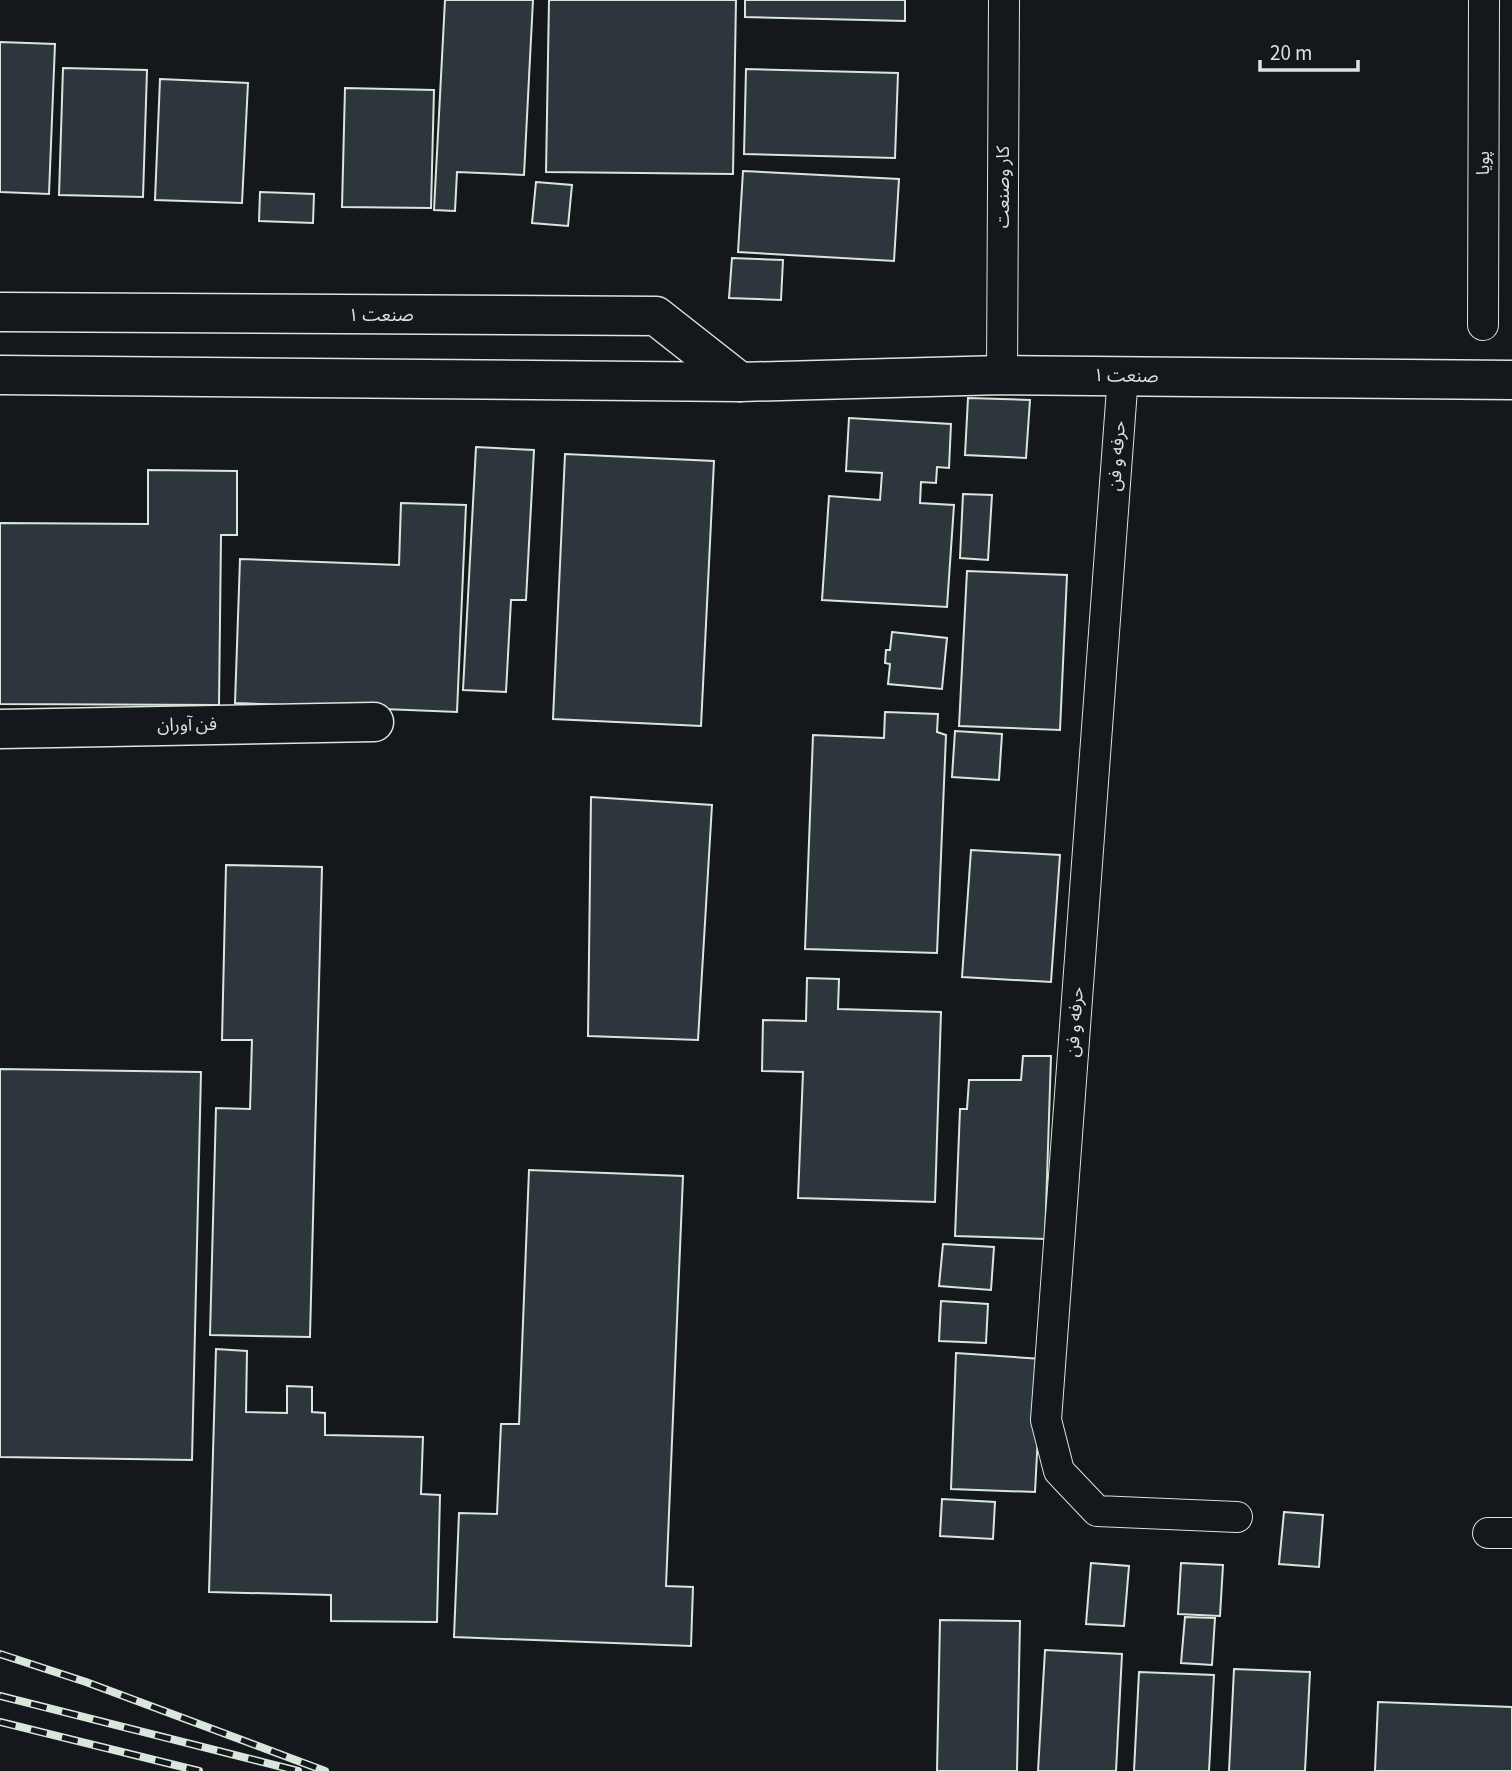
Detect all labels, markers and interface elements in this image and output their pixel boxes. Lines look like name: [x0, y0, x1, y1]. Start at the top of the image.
scale bar: [1260, 28, 1358, 72]
text: 20 m: [1270, 38, 1312, 68]
street label: کار وصنعت: [991, 145, 1016, 228]
street label: پویا: [1471, 151, 1496, 175]
street label: صنعت ۱: [348, 303, 414, 328]
street label: صنعت ۱: [1093, 363, 1159, 389]
street label: حرفه و فن: [1102, 420, 1132, 492]
street label: فن آوران: [157, 712, 217, 738]
street label: حرفه و فن: [1060, 986, 1090, 1058]

